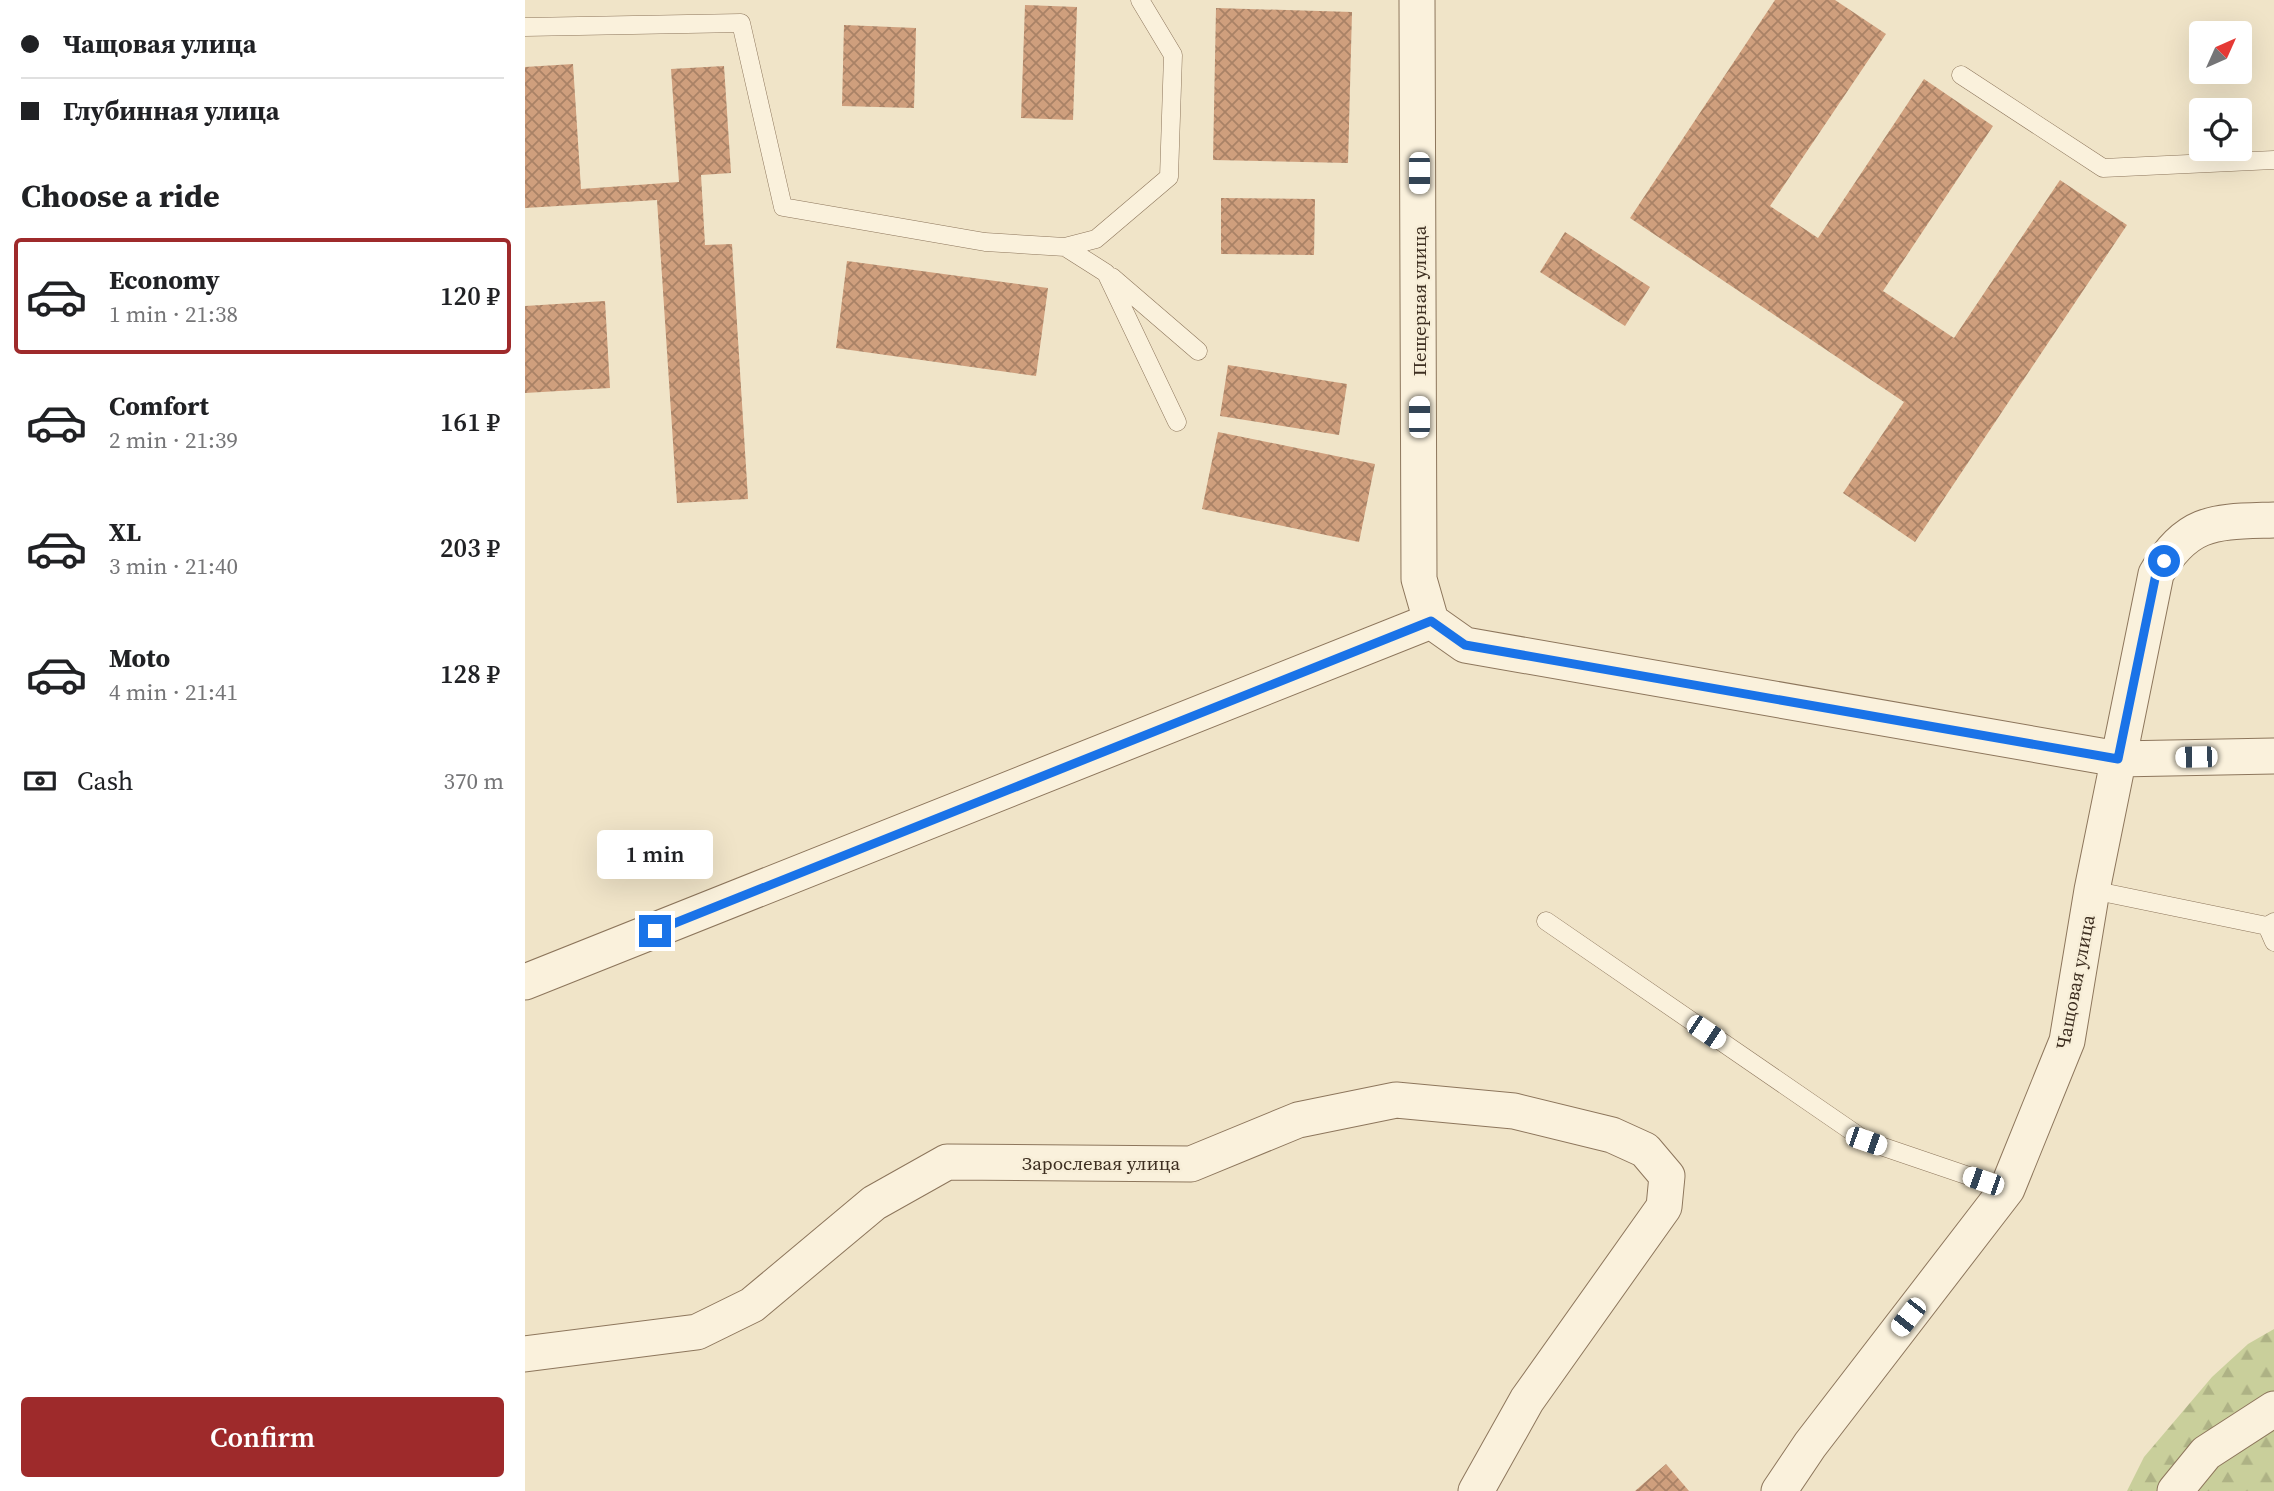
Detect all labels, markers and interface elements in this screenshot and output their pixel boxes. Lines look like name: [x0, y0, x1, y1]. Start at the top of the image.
north arrow: [2189, 21, 2252, 84]
map controls: [2189, 21, 2252, 161]
text: Чащовая улица: [63, 26, 257, 62]
text: Глубинная улица: [63, 93, 280, 129]
button: locate: [2189, 98, 2252, 161]
car: [1409, 152, 1430, 194]
text: Choose a ride: [21, 174, 220, 218]
street label: Пещерная улица: [1406, 225, 1432, 376]
text: Economy: [109, 262, 220, 298]
icon: car: [25, 265, 88, 328]
text: 120 ₽: [440, 278, 500, 314]
text: 1 min · 21:38: [109, 298, 238, 330]
text: Comfort: [109, 388, 209, 424]
icon: car: [25, 391, 88, 454]
car: [1409, 396, 1430, 438]
text: 161 ₽: [440, 404, 500, 440]
text: 2 min · 21:39: [109, 424, 238, 456]
text: XL: [109, 514, 141, 550]
icon: car: [25, 517, 88, 580]
text: 203 ₽: [440, 530, 500, 566]
route start: [2148, 545, 2180, 577]
text: 3 min · 21:40: [109, 550, 238, 582]
text: Moto: [109, 640, 170, 676]
icon: car: [25, 643, 88, 706]
text: 128 ₽: [440, 656, 500, 692]
text: 4 min · 21:41: [109, 676, 238, 708]
car: [2175, 746, 2218, 768]
icon: cash: [21, 762, 59, 800]
text: Cash: [77, 763, 133, 799]
text: 370 m: [443, 765, 504, 797]
callout: 1 min: [597, 830, 713, 878]
text: 1 min: [625, 838, 685, 870]
street label: Чащовая улица: [2049, 912, 2101, 1052]
route end: [639, 915, 671, 947]
car: [1683, 1012, 1730, 1052]
car: [1843, 1124, 1890, 1158]
street label: Зарослевая улица: [1022, 1150, 1180, 1176]
car: [1960, 1164, 2007, 1198]
car: [1887, 1294, 1930, 1340]
button: Confirm: [21, 1397, 504, 1477]

